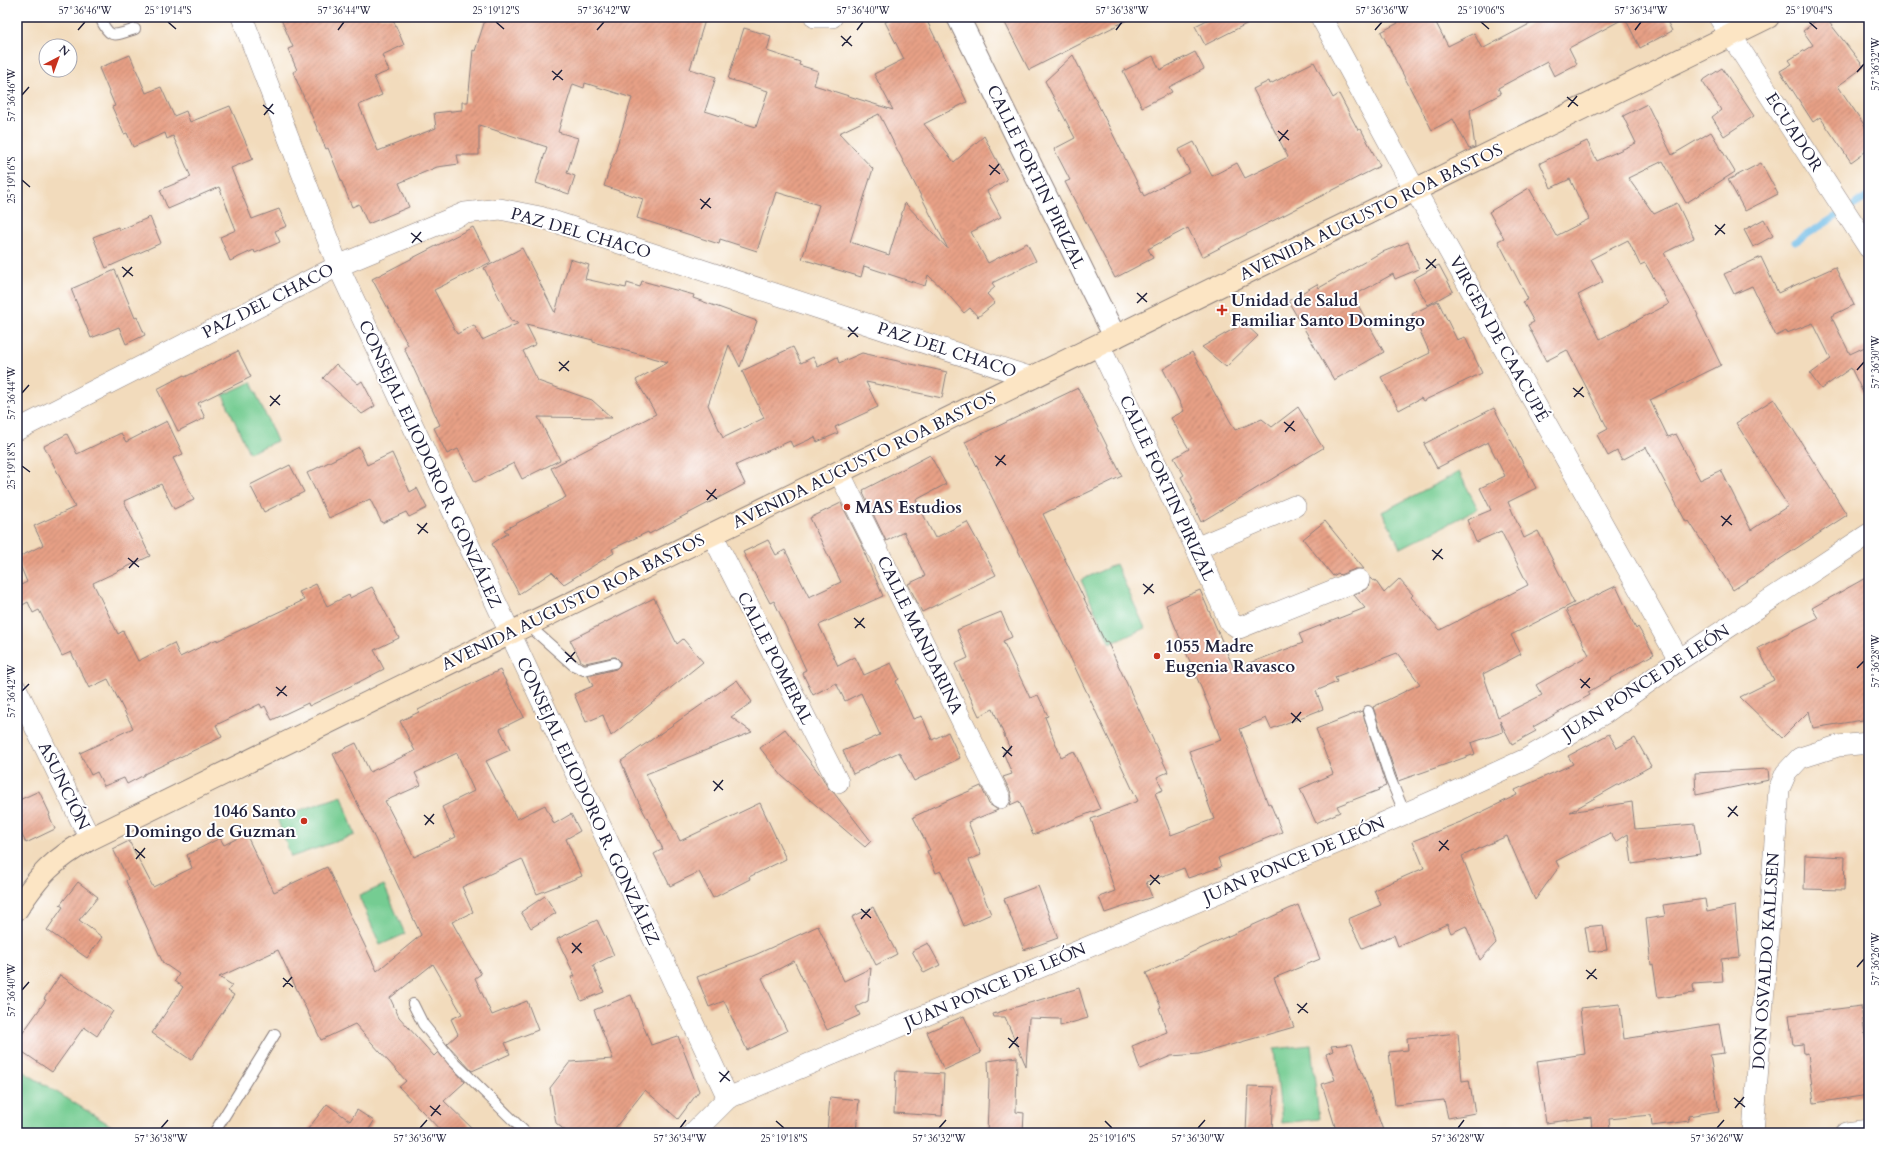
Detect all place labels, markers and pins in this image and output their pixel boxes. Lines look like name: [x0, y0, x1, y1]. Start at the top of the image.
place label: Unidad de Salud Familiar Santo Domingo: [1231, 289, 1425, 332]
marker: Unidad de Salud Familiar Santo Domingo: [1216, 304, 1228, 316]
place label: MAS Estudios: [855, 496, 962, 519]
marker: MAS Estudios: [842, 502, 852, 512]
place label: 1055 Madre Eugenia Ravasco: [1165, 635, 1295, 678]
marker: 1055 Madre Eugenia Ravasco: [1152, 651, 1162, 661]
place label: 1046 Santo Domingo de Guzman: [125, 800, 296, 843]
marker: 1046 Santo Domingo de Guzman: [299, 816, 309, 826]

